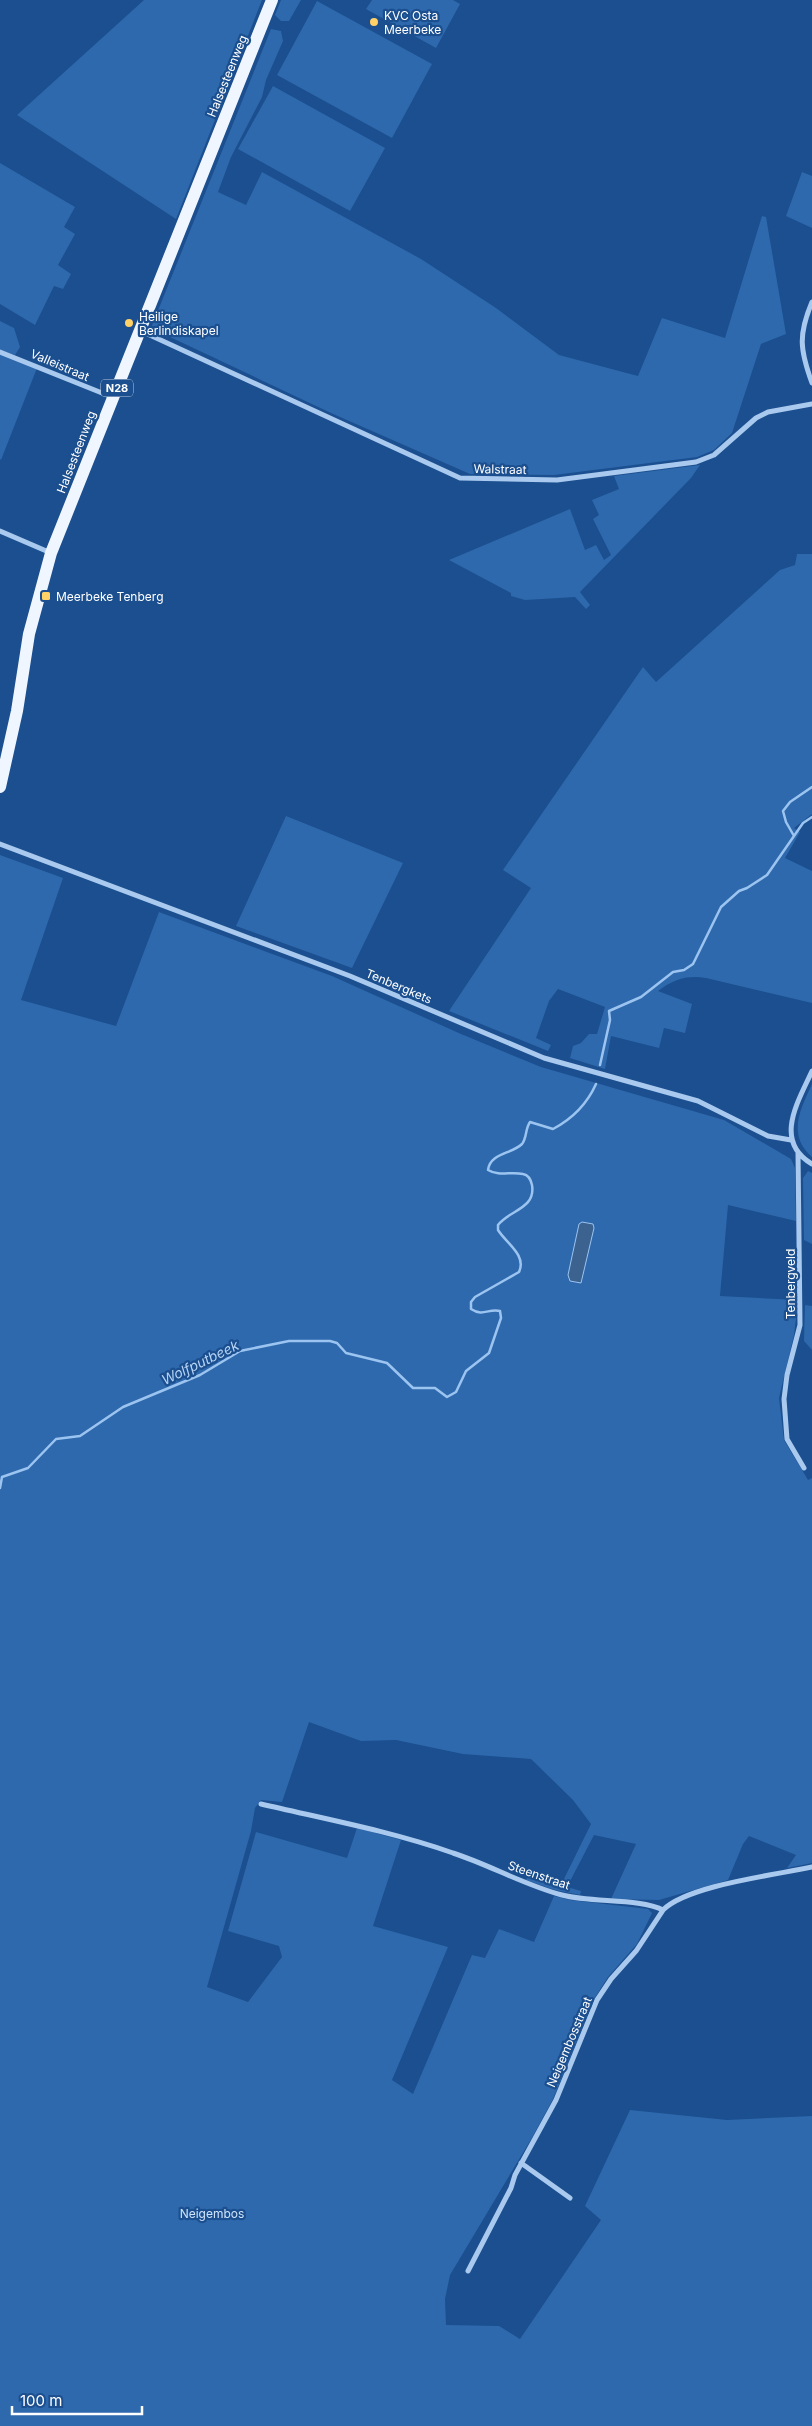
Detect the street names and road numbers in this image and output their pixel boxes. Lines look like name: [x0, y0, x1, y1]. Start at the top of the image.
street label: Halsesteenweg: [204, 33, 250, 119]
street label: Valleistraat: [28, 346, 92, 384]
road number: N28: [101, 379, 133, 396]
street label: Halsesteenweg: [53, 409, 99, 495]
street label: Walstraat: [473, 461, 527, 477]
street label: Tenbergkets: [364, 965, 434, 1007]
street label: Tenbergveld: [783, 1249, 798, 1319]
street label: Steenstraat: [506, 1857, 572, 1893]
street label: Neigembosstraat: [543, 1994, 595, 2090]

